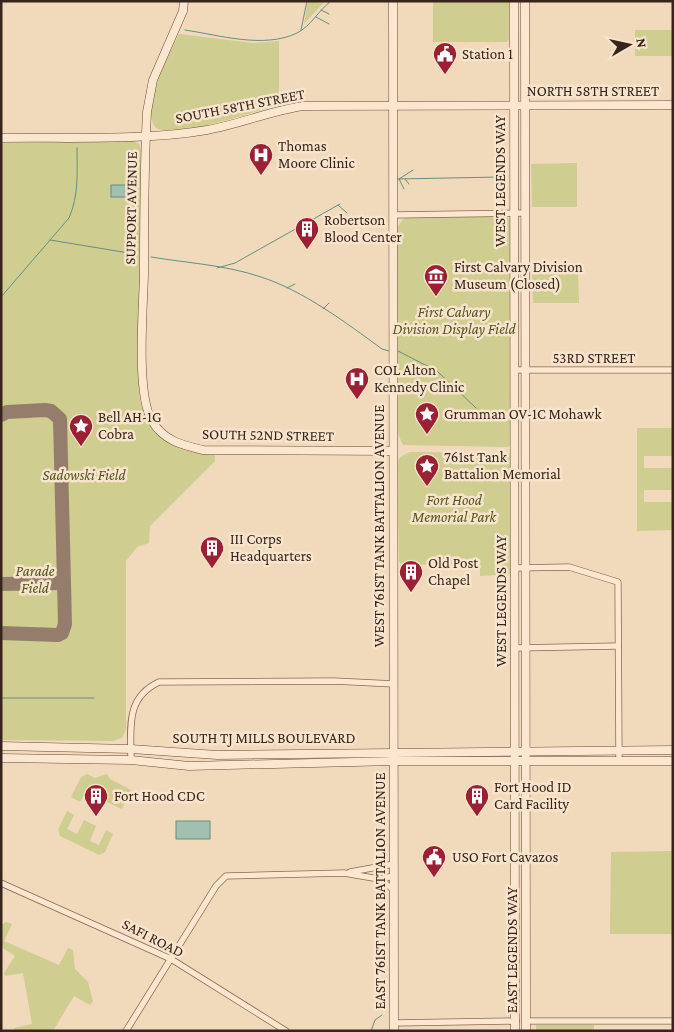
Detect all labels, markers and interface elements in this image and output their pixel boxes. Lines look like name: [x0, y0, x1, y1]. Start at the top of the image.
north arrow: [604, 20, 654, 70]
text: N: [633, 37, 651, 49]
public building icon: Station 1: [432, 41, 458, 75]
place label: Station 1: [462, 46, 513, 62]
street label: NORTH 58TH STREET: [527, 83, 659, 99]
street label: SOUTH 58TH STREET: [174, 86, 306, 126]
street label: WEST LEGENDS WAY: [492, 115, 508, 247]
place label: Thomas Moore Clinic: [278, 138, 355, 171]
hospital icon: Thomas Moore Clinic: [248, 142, 274, 176]
street label: SUPPORT AVENUE: [122, 151, 140, 265]
place label: Robertson Blood Center: [324, 212, 403, 245]
building icon: Robertson Blood Center: [294, 216, 320, 250]
place label: First Calvary Division Museum (Closed): [454, 259, 583, 293]
museum icon: First Calvary Division Museum (Closed): [423, 263, 449, 297]
park label: First Calvary Division Display Field: [392, 304, 517, 338]
street label: 53RD STREET: [553, 350, 635, 366]
place label: COL Alton Kennedy Clinic: [374, 362, 465, 396]
hospital icon: COL Alton Kennedy Clinic: [344, 366, 370, 400]
place icon: Grumman OV-1C Mohawk: [414, 401, 440, 435]
street label: WEST 761ST TANK BATTALION AVENUE: [371, 405, 387, 647]
place label: Grumman OV-1C Mohawk: [444, 406, 602, 422]
place label: Bell AH-1G Cobra: [98, 409, 162, 442]
place icon: Bell AH-1G Cobra: [68, 413, 94, 447]
street label: SOUTH 52ND STREET: [202, 426, 334, 444]
place label: 761st Tank Battalion Memorial: [444, 449, 561, 482]
place icon: 761st Tank Battalion Memorial: [414, 453, 440, 487]
park label: Sadowski Field: [43, 467, 126, 483]
park label: Fort Hood Memorial Park: [411, 492, 498, 525]
place label: III Corps Headquarters: [230, 531, 312, 565]
building icon: III Corps Headquarters: [199, 535, 225, 569]
street label: WEST LEGENDS WAY: [493, 535, 509, 667]
place label: Old Post Chapel: [428, 555, 479, 589]
building icon: Old Post Chapel: [398, 559, 424, 593]
park label: Parade Field: [15, 563, 55, 596]
street label: SOUTH TJ MILLS BOULEVARD: [172, 730, 356, 747]
street label: EAST 761ST TANK BATTALION AVENUE: [372, 772, 388, 1010]
place label: Fort Hood ID Card Facility: [494, 779, 572, 813]
building icon: Fort Hood CDC: [83, 783, 109, 817]
building icon: Fort Hood ID Card Facility: [464, 783, 490, 817]
place label: Fort Hood CDC: [114, 788, 205, 804]
public building icon: USO Fort Cavazos: [421, 844, 447, 878]
place label: USO Fort Cavazos: [452, 849, 558, 865]
street label: EAST LEGENDS WAY: [504, 887, 520, 1013]
street label: SAFI ROAD: [120, 916, 186, 960]

